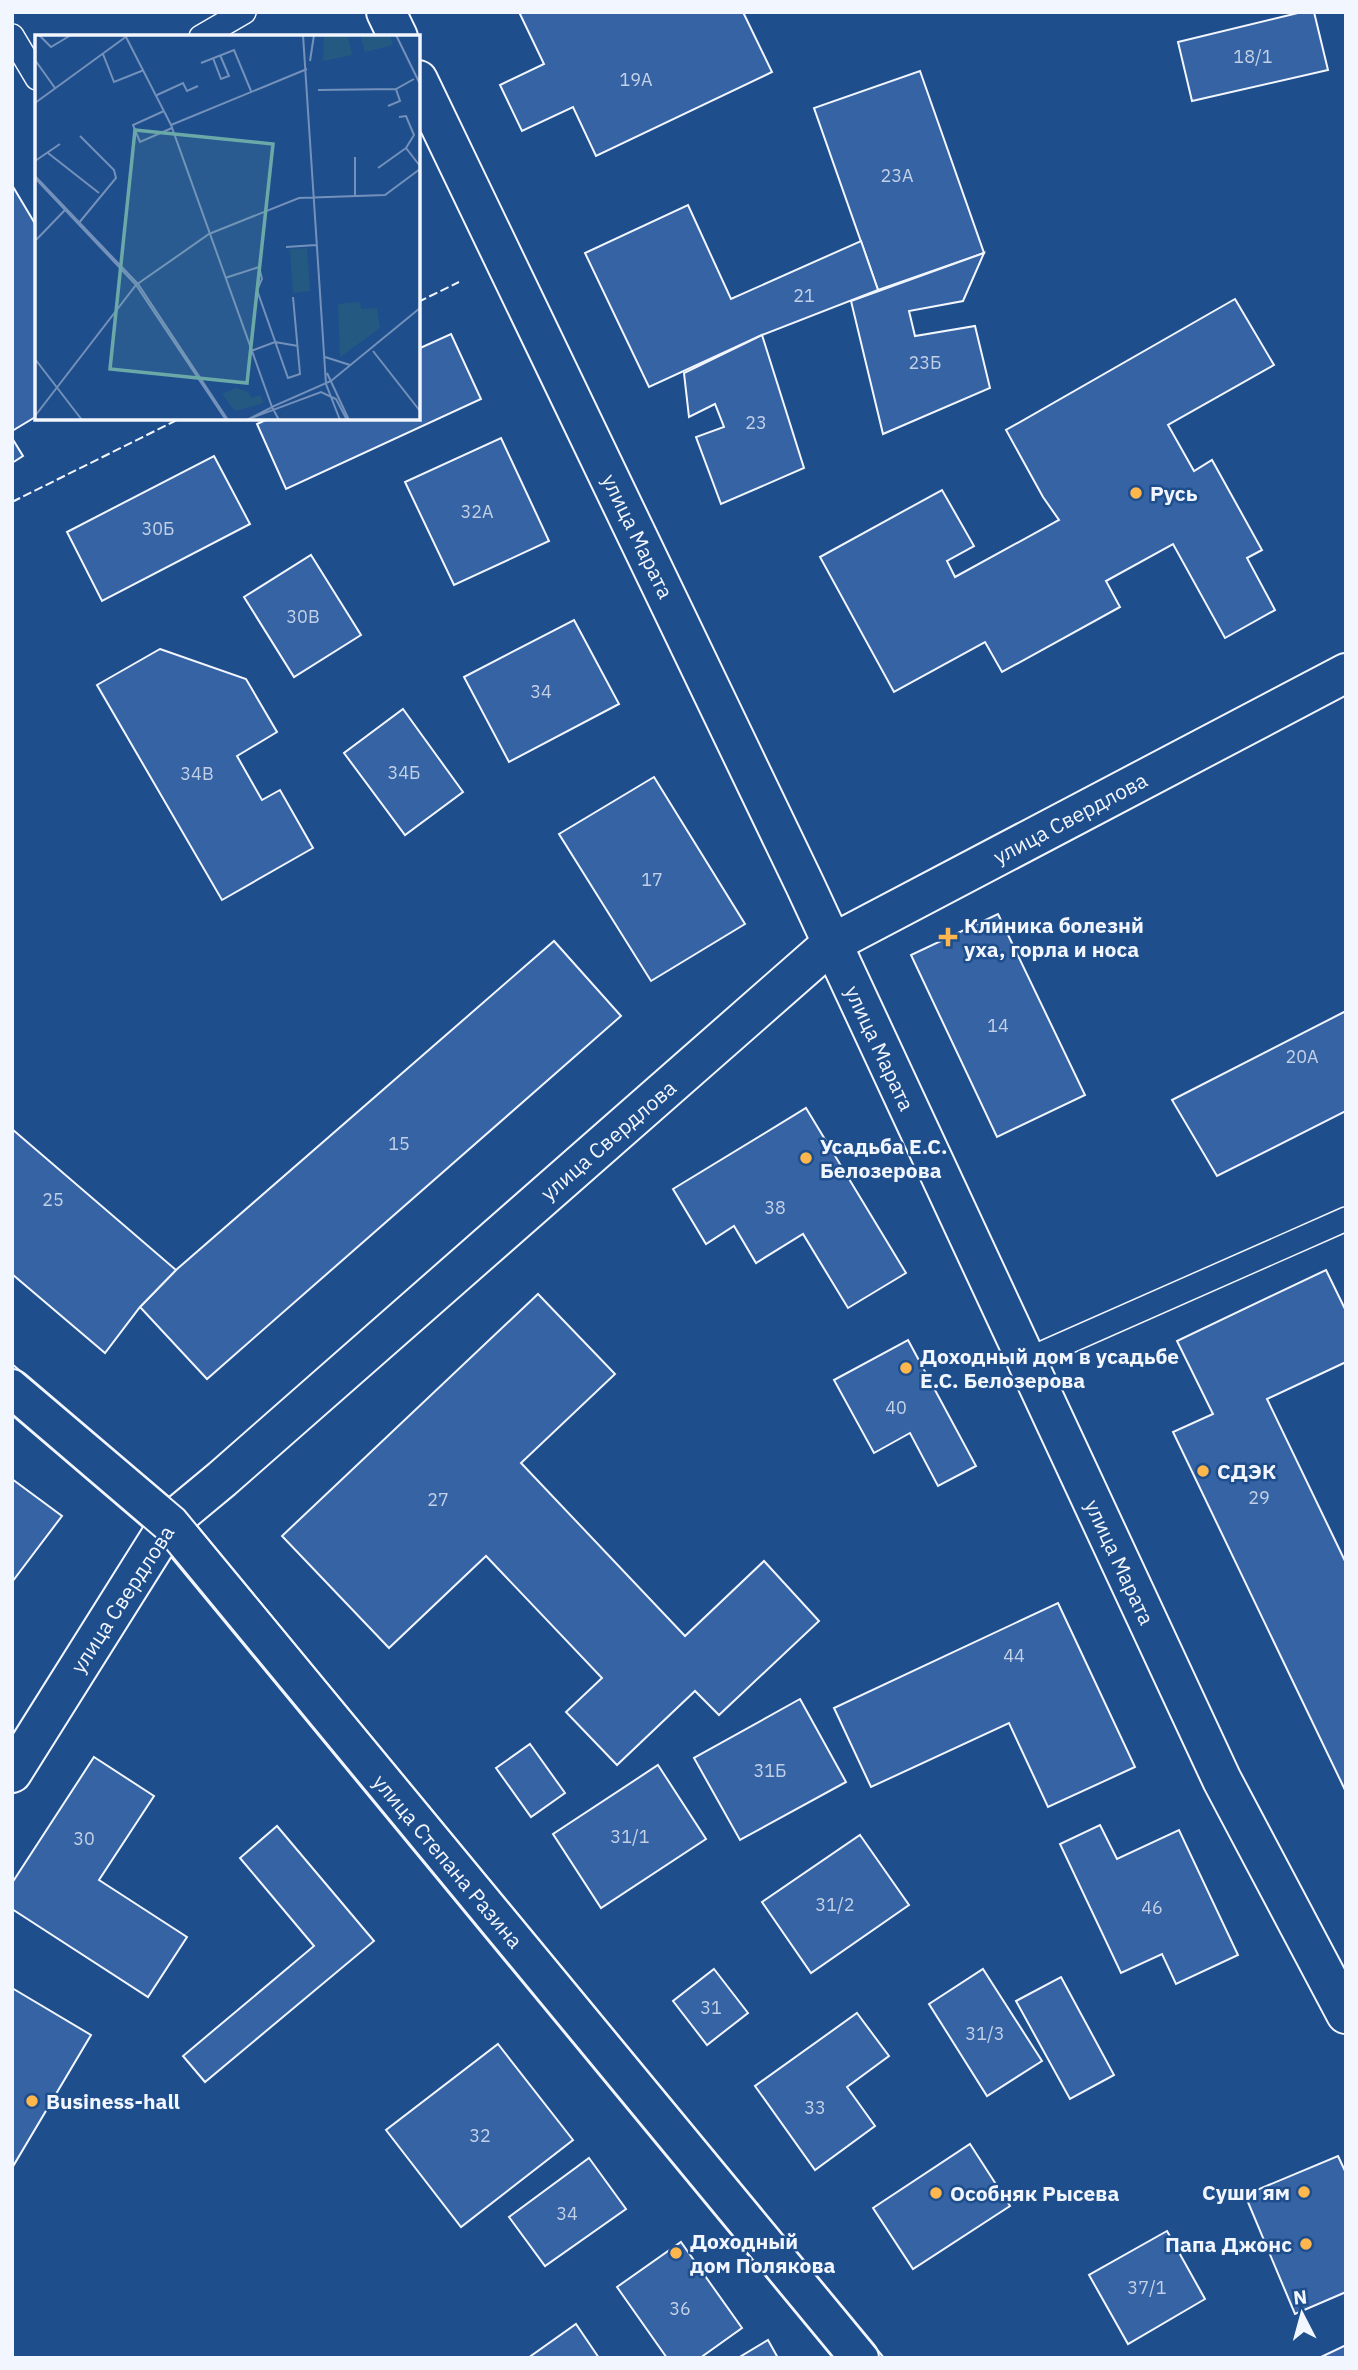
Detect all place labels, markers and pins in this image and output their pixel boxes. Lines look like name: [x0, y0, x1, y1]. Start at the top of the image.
place label: Русь: [1150, 479, 1198, 507]
marker: Русь: [1128, 485, 1144, 501]
place label: Клиника болезнй уха, горла и носа: [964, 911, 1144, 963]
marker: Клиника болезнй уха, горла и носа: [938, 927, 958, 947]
place label: Усадьба Е.С. Белозерова: [820, 1132, 948, 1184]
marker: Усадьба Е.С. Белозерова: [798, 1150, 814, 1166]
place label: Доходный дом в усадьбе Е.С. Белозерова: [920, 1342, 1179, 1394]
marker: Доходный дом в усадьбе Е.С. Белозерова: [898, 1360, 914, 1376]
place label: СДЭК: [1217, 1457, 1276, 1485]
marker: СДЭК: [1195, 1463, 1211, 1479]
place label: Business-hall: [46, 2087, 180, 2115]
marker: Business-hall: [24, 2093, 40, 2109]
place label: Суши ям: [1202, 2178, 1290, 2206]
place label: Особняк Рысева: [950, 2179, 1119, 2207]
marker: Суши ям: [1296, 2184, 1312, 2200]
marker: Особняк Рысева: [928, 2185, 944, 2201]
place label: Доходный дом Полякова: [690, 2227, 836, 2279]
place label: Папа Джонс: [1165, 2230, 1292, 2258]
marker: Папа Джонс: [1298, 2236, 1314, 2252]
marker: Доходный дом Полякова: [668, 2245, 684, 2261]

